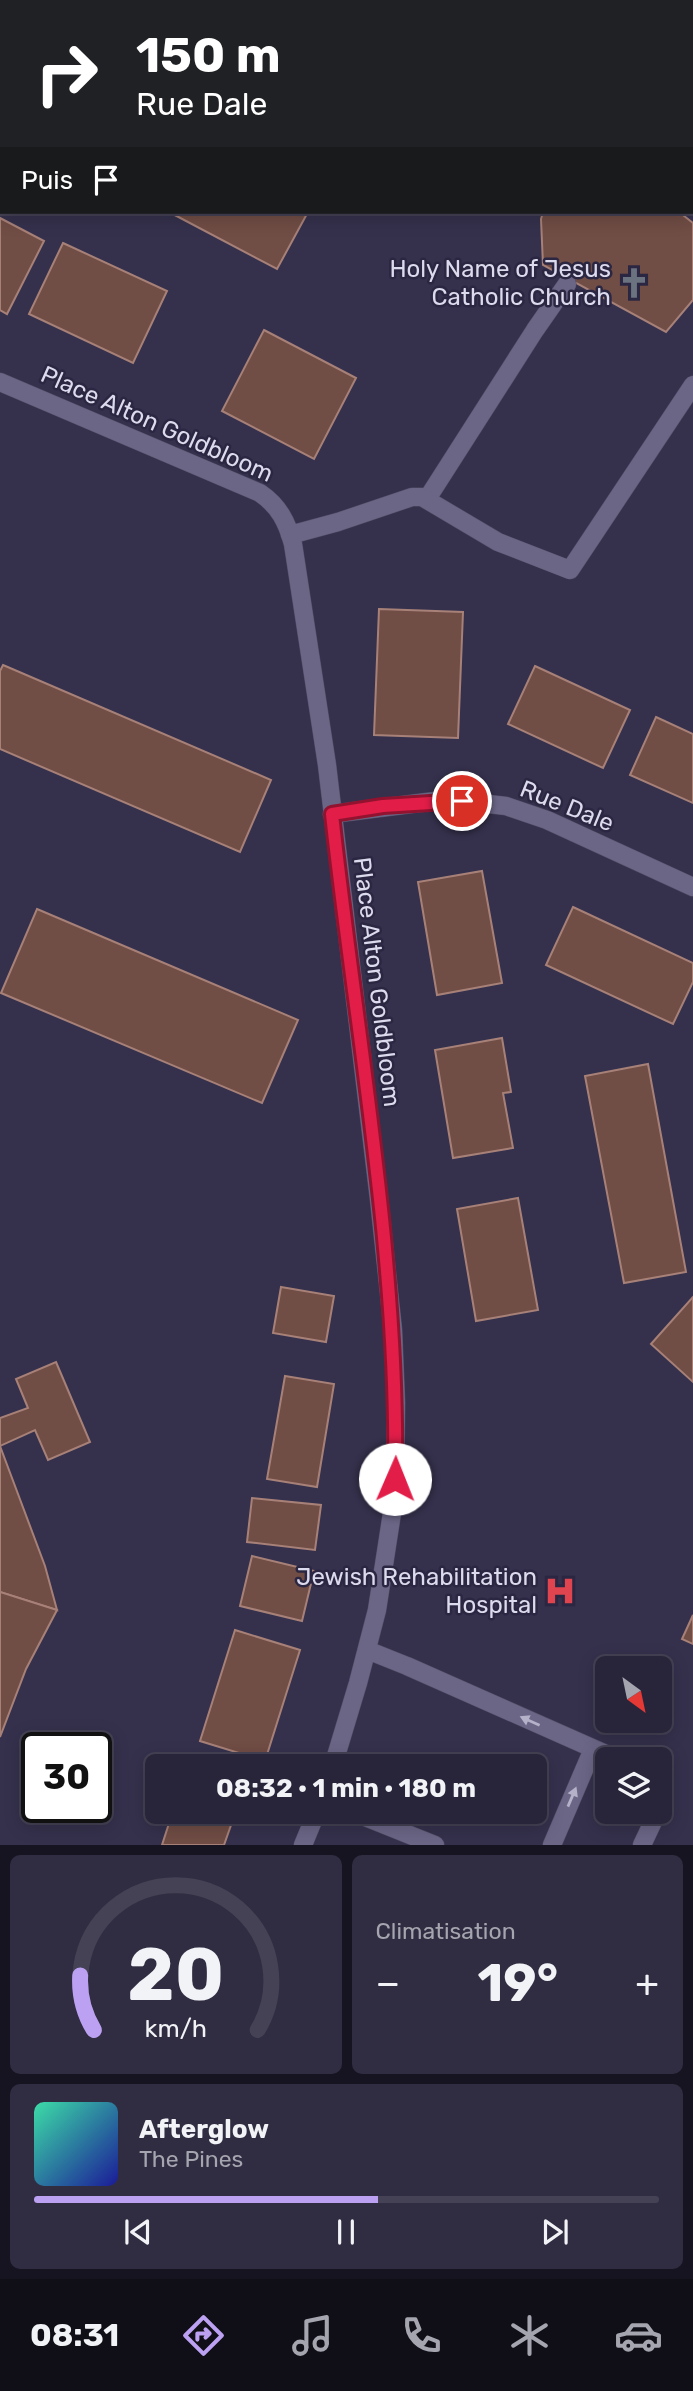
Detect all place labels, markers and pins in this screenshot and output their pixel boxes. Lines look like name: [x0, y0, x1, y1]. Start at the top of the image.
place label: Holy Name of Jesus Catholic Church: [389, 255, 611, 311]
church icon: Holy Name of Jesus Catholic Church: [617, 266, 651, 300]
pin: [432, 771, 492, 831]
place label: Jewish Rehabilitation Hospital: [296, 1563, 537, 1619]
hospital icon: Jewish Rehabilitation Hospital: [543, 1574, 577, 1608]

